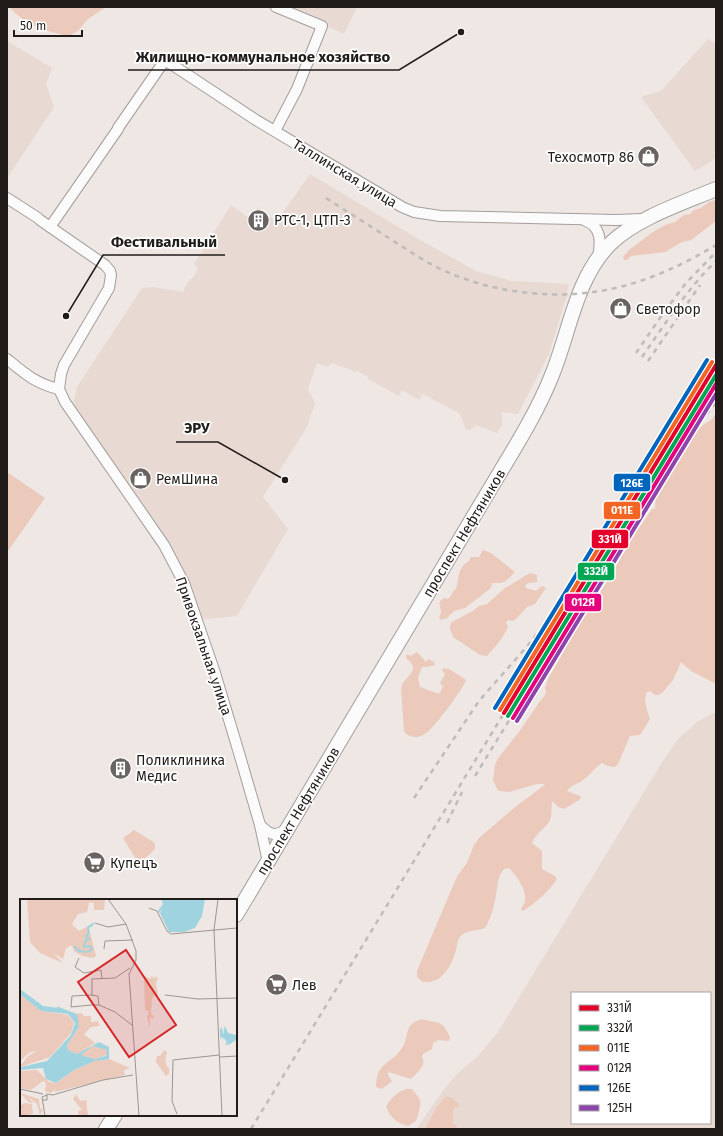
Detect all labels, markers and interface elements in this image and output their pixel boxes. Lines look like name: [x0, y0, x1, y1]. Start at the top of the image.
scale bar: [14, 12, 82, 38]
text: 50 m: [20, 19, 46, 33]
callout: Жилищно-коммунальное хозяйство: [128, 43, 399, 70]
text: Жилищно-коммунальное хозяйство: [135, 48, 391, 66]
street label: Таллинская улица: [289, 136, 400, 211]
shop icon: Техосмотр 86: [636, 144, 662, 170]
place label: Техосмотр 86: [548, 149, 634, 166]
building icon: РТС-1, ЦТП-3: [246, 207, 272, 233]
place label: РТС-1, ЦТП-3: [274, 212, 351, 229]
callout: Фестивальный: [103, 228, 225, 255]
text: Фестивальный: [111, 233, 217, 251]
shop icon: Светофор: [607, 296, 633, 322]
place label: Светофор: [636, 301, 701, 318]
callout: ЭРУ: [176, 415, 218, 442]
text: ЭРУ: [184, 419, 210, 437]
shop icon: РемШина: [128, 466, 154, 492]
street label: проспект Нефтяников: [419, 466, 509, 600]
place label: РемШина: [156, 471, 218, 488]
line badge: 126Е: [613, 473, 651, 492]
text: 126Е: [621, 477, 644, 490]
line badge: 011Е: [603, 501, 641, 520]
text: 011Е: [611, 504, 633, 517]
line badge: 331Й: [591, 529, 629, 549]
text: 331Й: [597, 533, 622, 546]
line badge: 332Й: [577, 562, 615, 581]
text: 332Й: [583, 565, 608, 578]
street label: Привокзальная улица: [172, 575, 235, 718]
line badge: 012Я: [564, 593, 602, 612]
text: 012Я: [571, 596, 595, 609]
street label: проспект Нефтяников: [253, 744, 343, 878]
place label: Поликлиника Медис: [136, 752, 225, 785]
building icon: Поликлиника Медис: [108, 755, 134, 781]
supermarket icon: Купецъ: [82, 850, 108, 876]
place label: Купецъ: [110, 855, 157, 872]
inset map: [20, 899, 237, 1116]
supermarket icon: Лев: [263, 972, 289, 998]
place label: Лев: [292, 977, 317, 994]
legend: [571, 992, 711, 1124]
text: 331Й: [607, 1000, 632, 1015]
text: 332Й: [607, 1020, 633, 1035]
text: 011Е: [607, 1041, 630, 1055]
text: 012Я: [607, 1061, 632, 1075]
text: 126Е: [607, 1081, 631, 1095]
text: 125Н: [607, 1101, 632, 1115]

